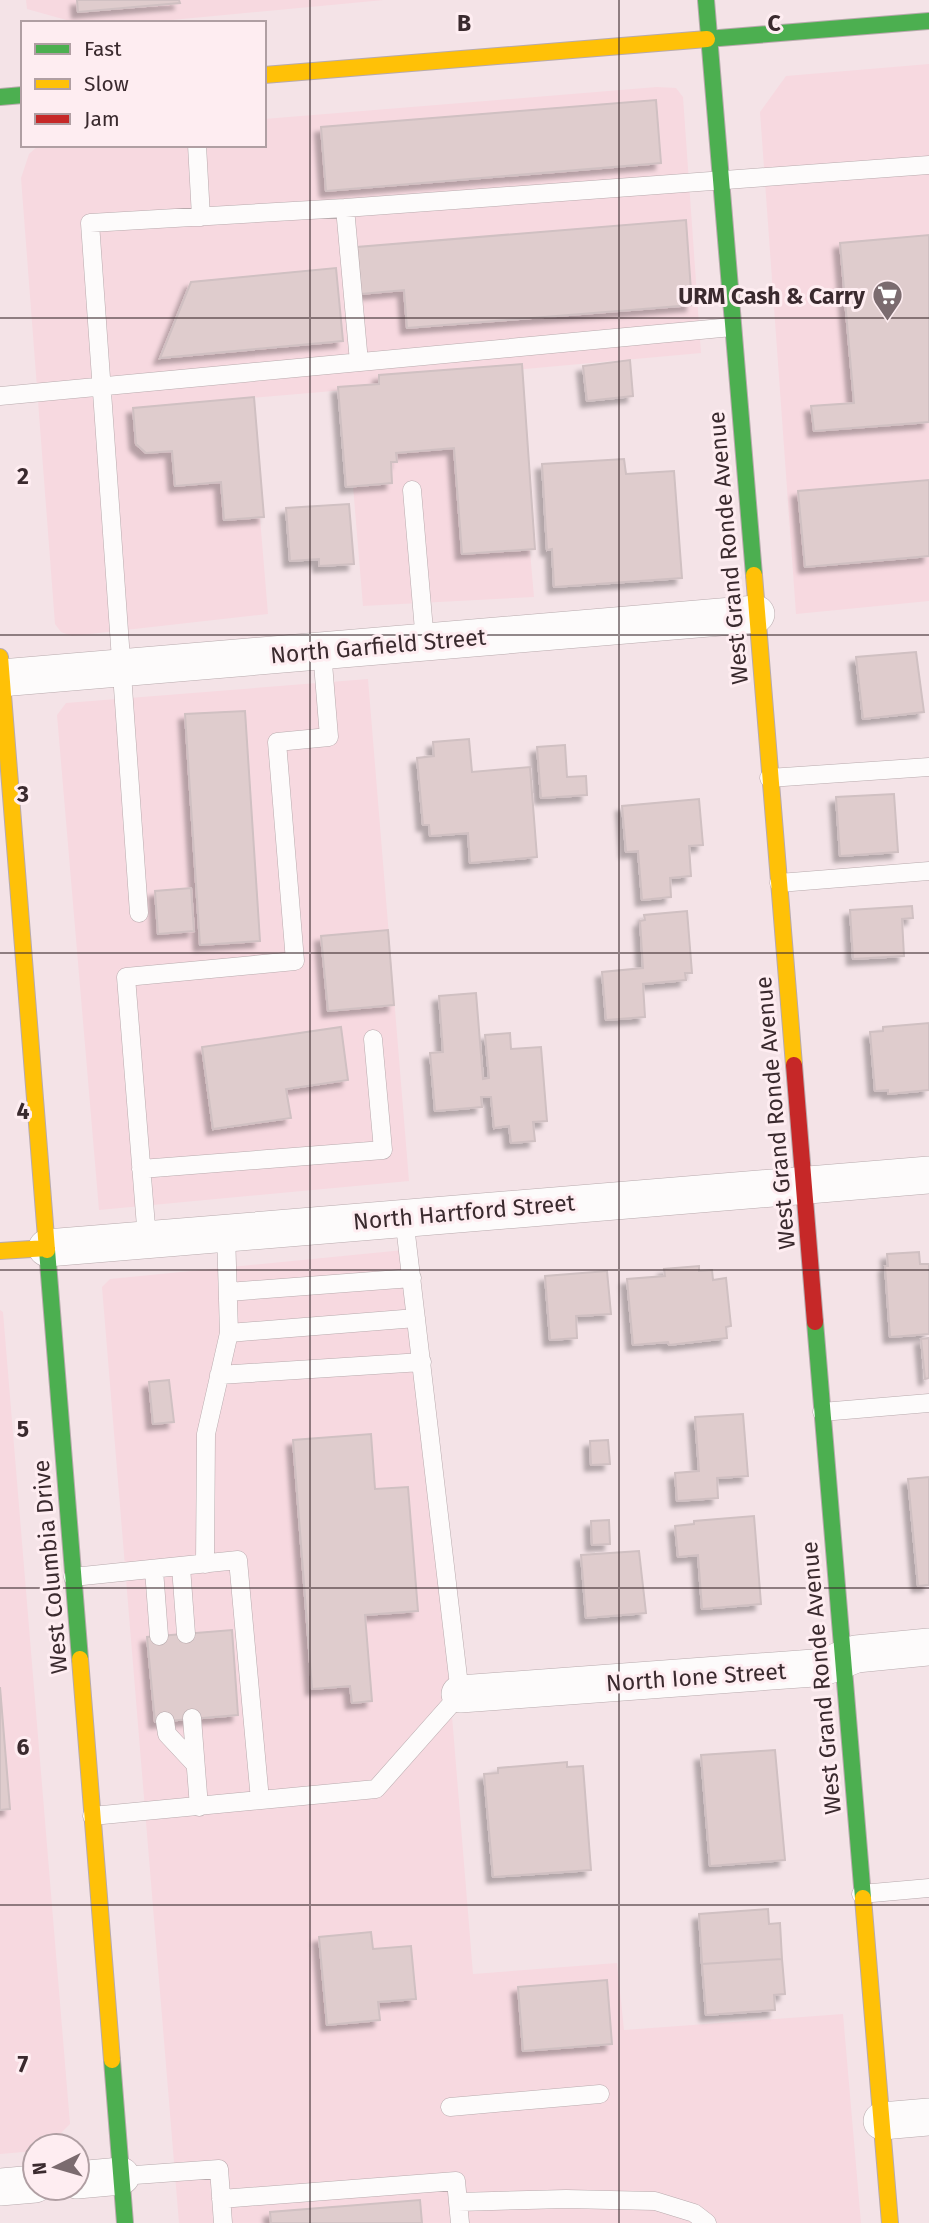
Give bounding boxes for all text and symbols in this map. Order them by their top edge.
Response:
text: B [457,9,471,37]
text: C [767,9,781,37]
legend [21,21,266,147]
text: Fast [84,36,122,62]
text: Slow [84,71,129,97]
text: Jam [84,106,120,132]
supermarket icon: URM Cash & Carry [871,279,905,323]
place label: URM Cash & Carry [678,282,866,310]
street label: West Grand Ronde Avenue [702,410,754,686]
text: 2 [17,462,29,490]
street label: North Garfield Street [269,623,488,669]
text: 3 [16,780,29,808]
street label: West Grand Ronde Avenue [749,975,801,1251]
text: 4 [17,1097,30,1125]
street label: North Hartford Street [352,1188,577,1236]
text: 5 [17,1415,29,1443]
street label: West Columbia Drive [27,1459,73,1675]
street label: West Grand Ronde Avenue [795,1540,847,1816]
street label: North Ione Street [605,1657,788,1697]
text: 6 [17,1733,30,1761]
text: 7 [18,2050,29,2078]
north arrow [21,2132,91,2202]
text: N [28,2161,52,2176]

